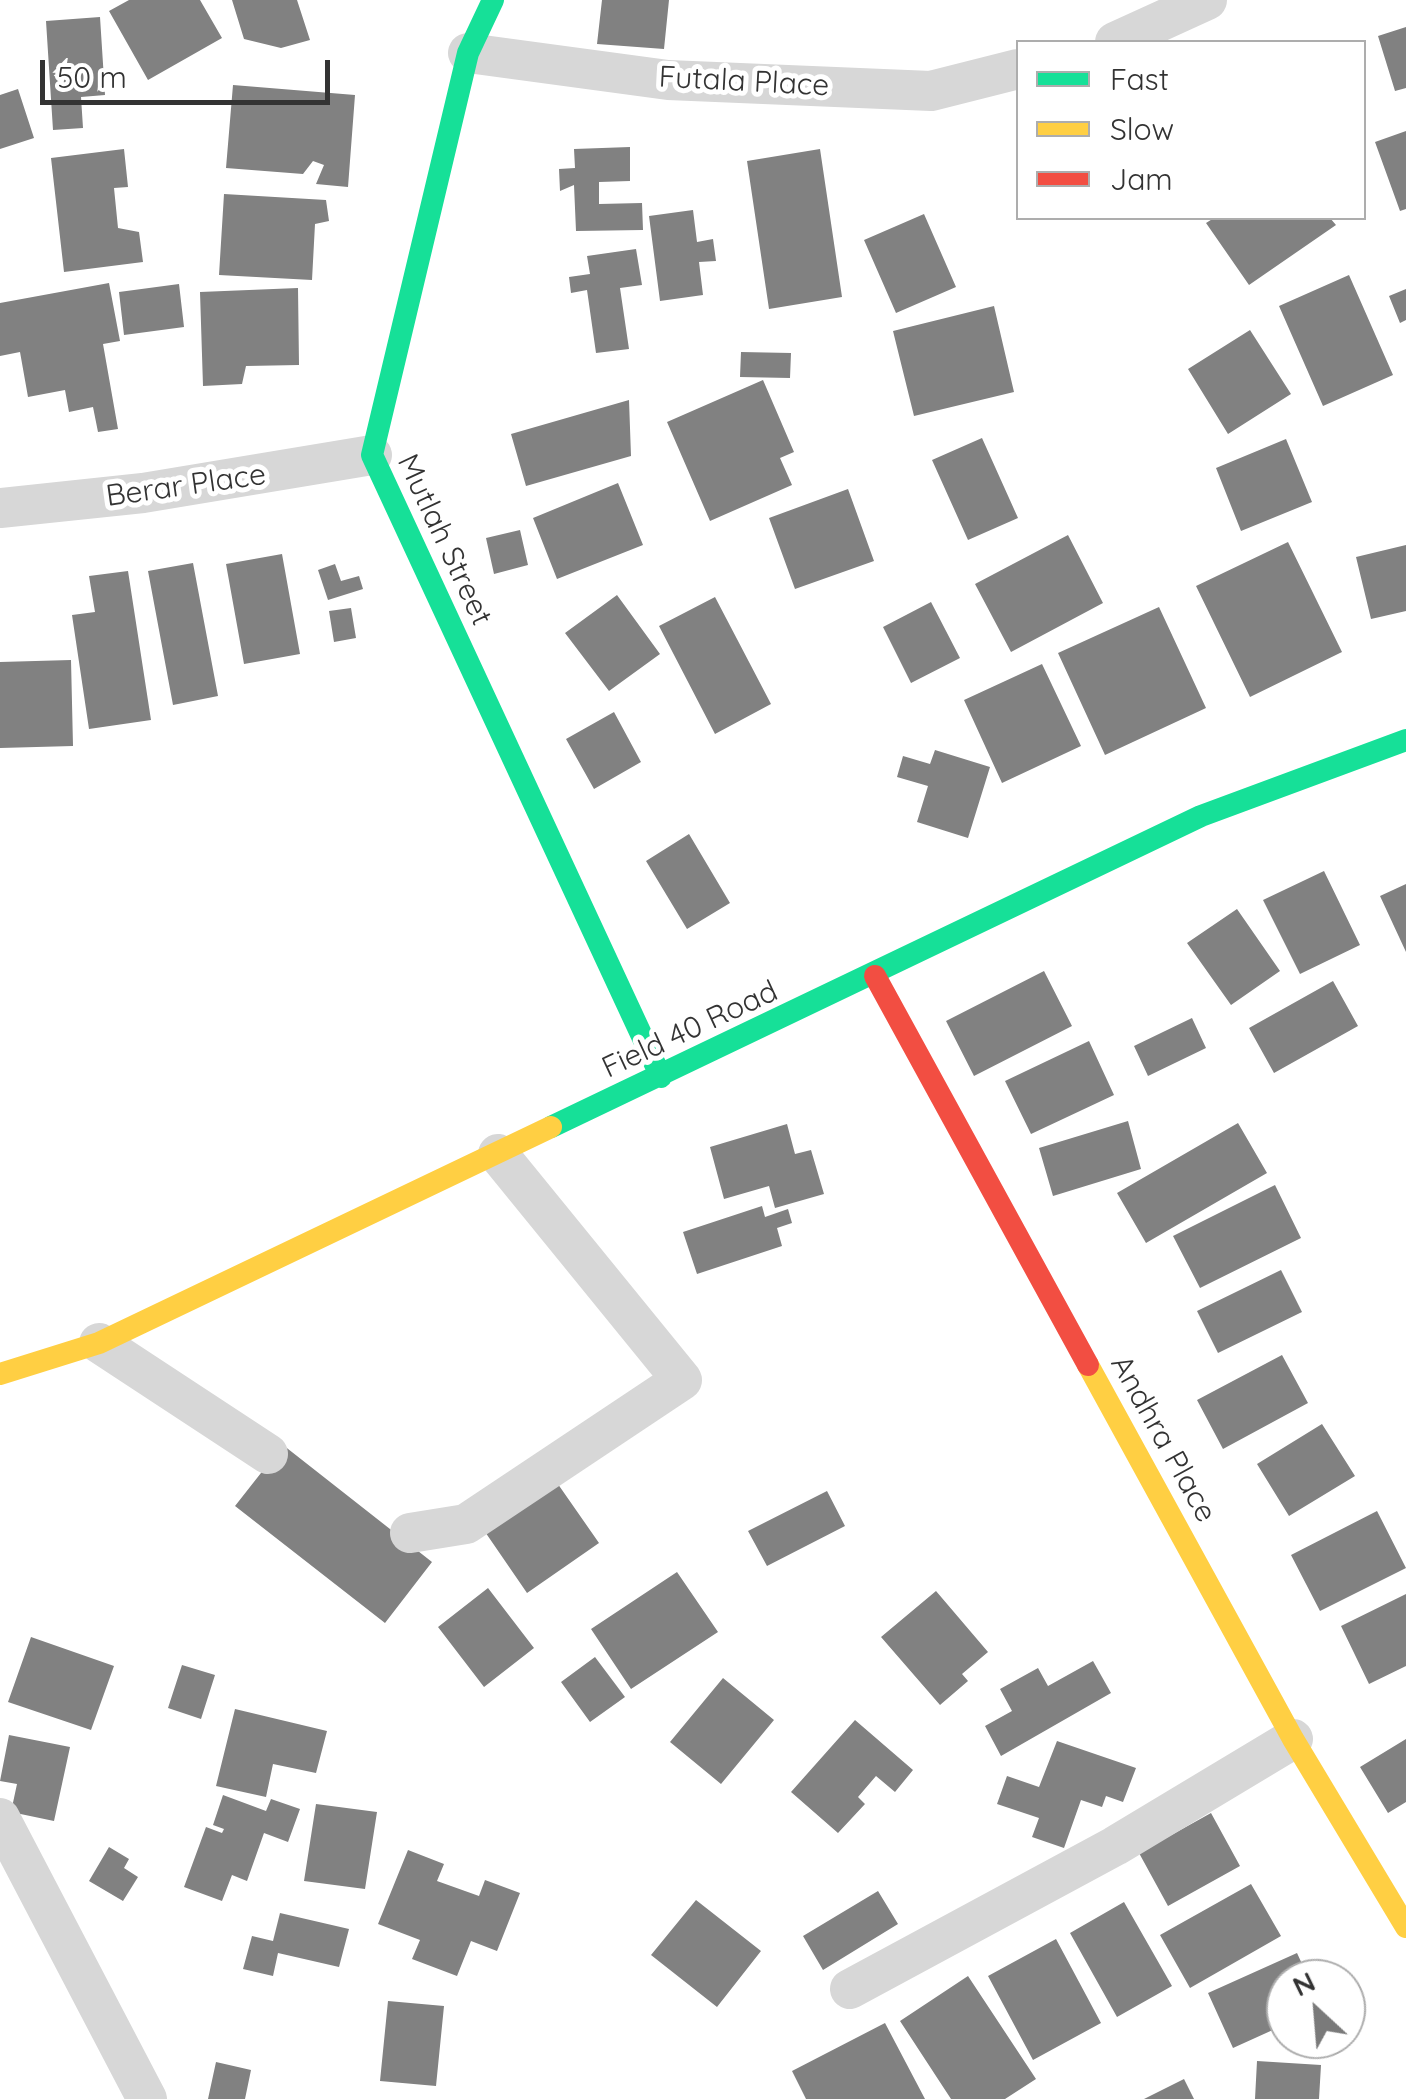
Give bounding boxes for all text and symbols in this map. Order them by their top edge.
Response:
scale bar [45,40,335,102]
legend [1016,40,1366,220]
text: 50 m [57,58,127,96]
street label: Futala Place [658,60,830,104]
text: Fast [1110,60,1169,98]
text: Slow [1110,110,1174,148]
text: Jam [1110,160,1173,198]
street label: Mutlah Street [389,449,499,631]
street label: Berar Place [104,457,268,515]
street label: Field 40 Road [596,974,784,1086]
street label: Andhra Place [1102,1349,1224,1529]
north arrow [1266,1959,1366,2059]
text: N [1287,1963,1320,2004]

